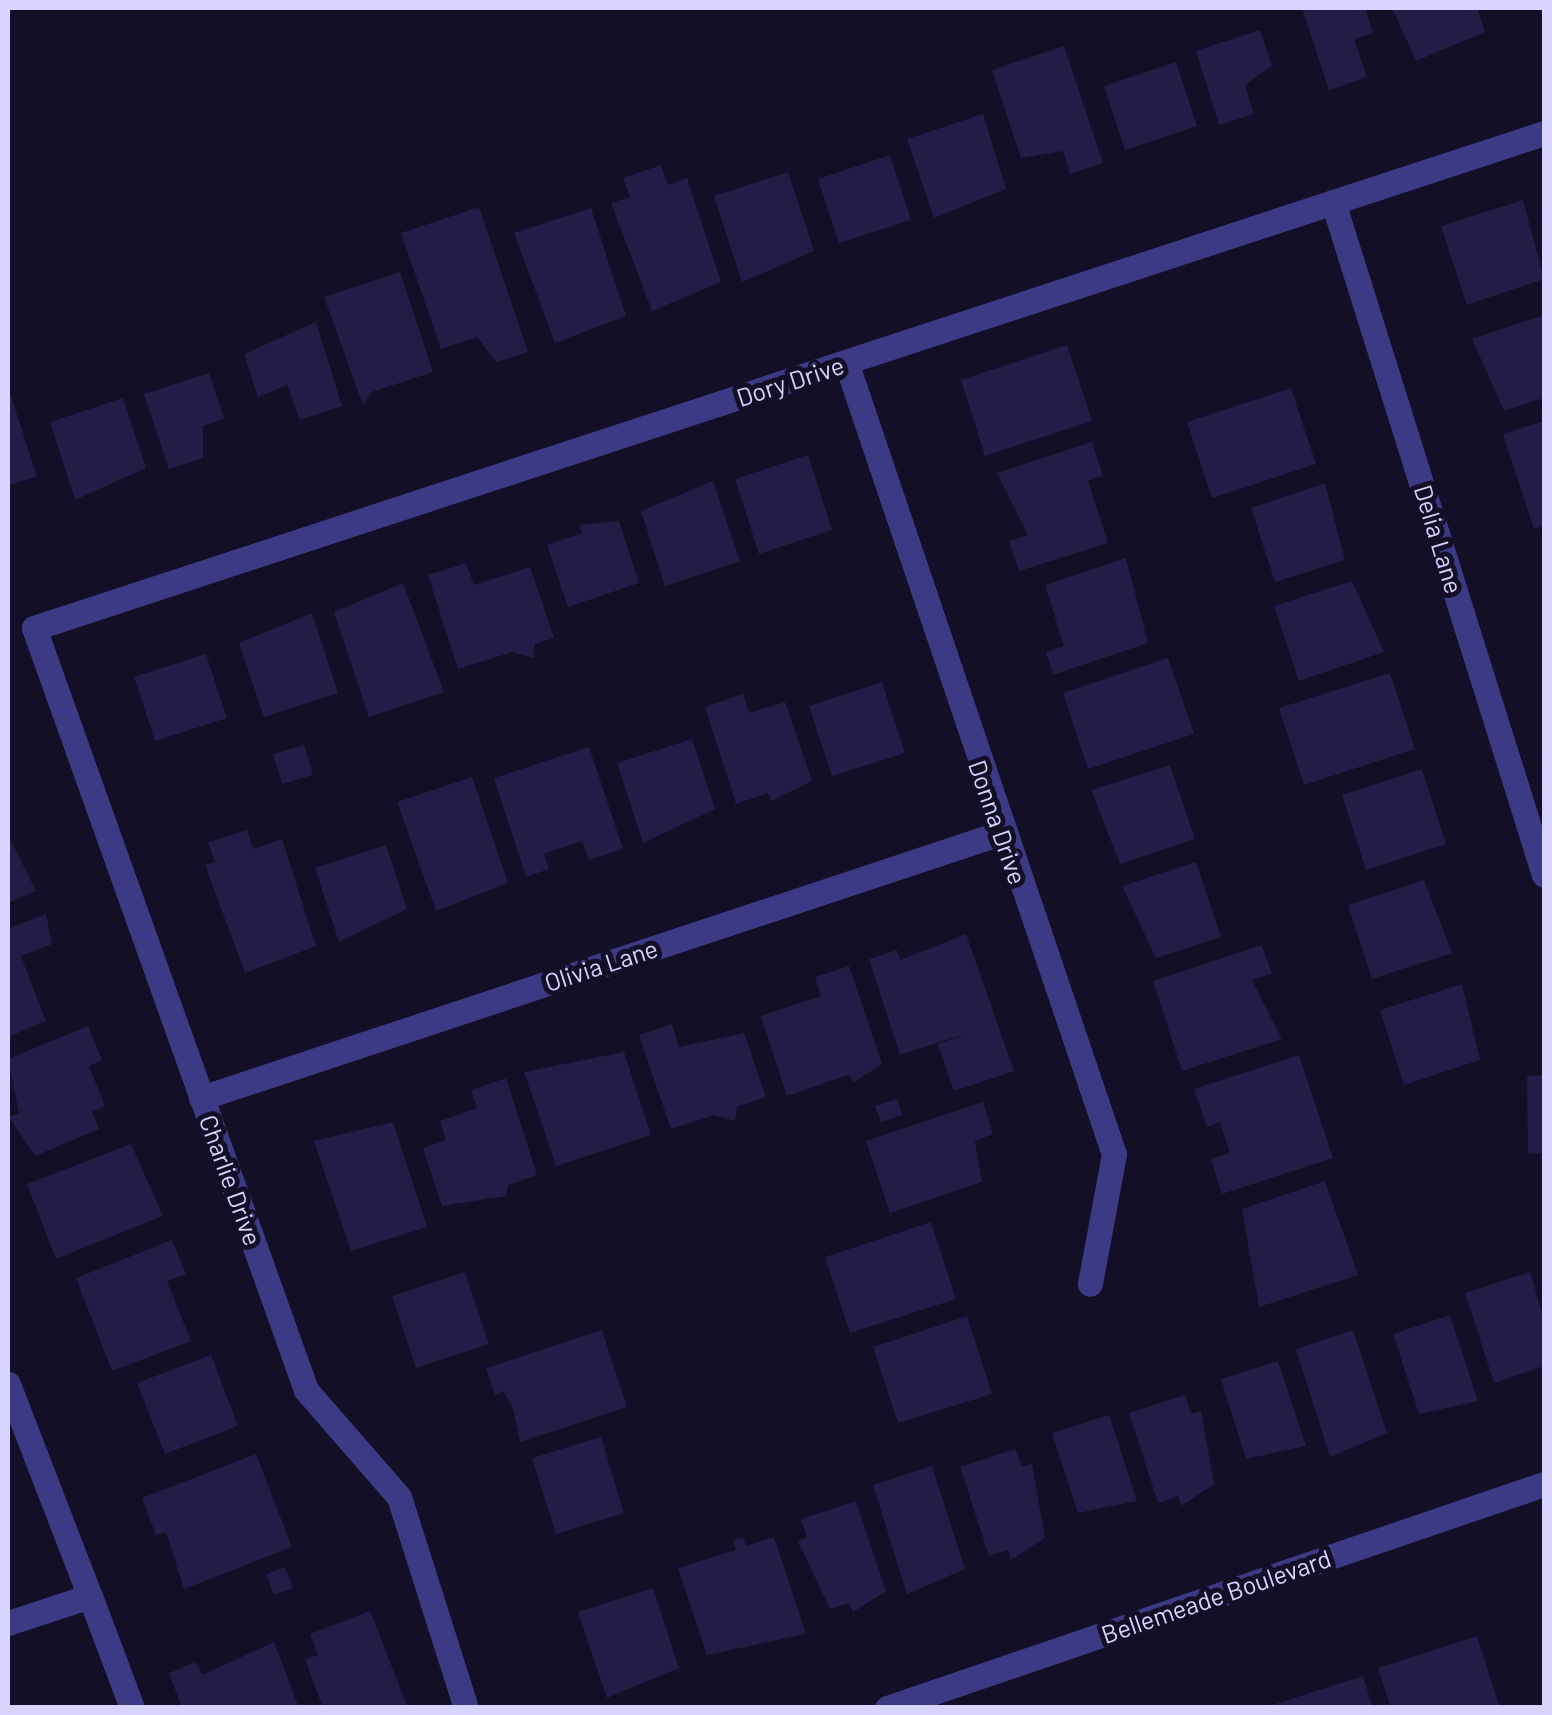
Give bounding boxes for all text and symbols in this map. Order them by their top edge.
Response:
street label: Dory Drive [733,350,847,412]
street label: Delia Lane [1408,481,1470,597]
street label: Donna Drive [963,756,1033,888]
street label: Olivia Lane [541,933,661,997]
street label: Charlie Drive [194,1111,268,1249]
street label: Bellemeade Boulevard [1097,1543,1335,1649]

